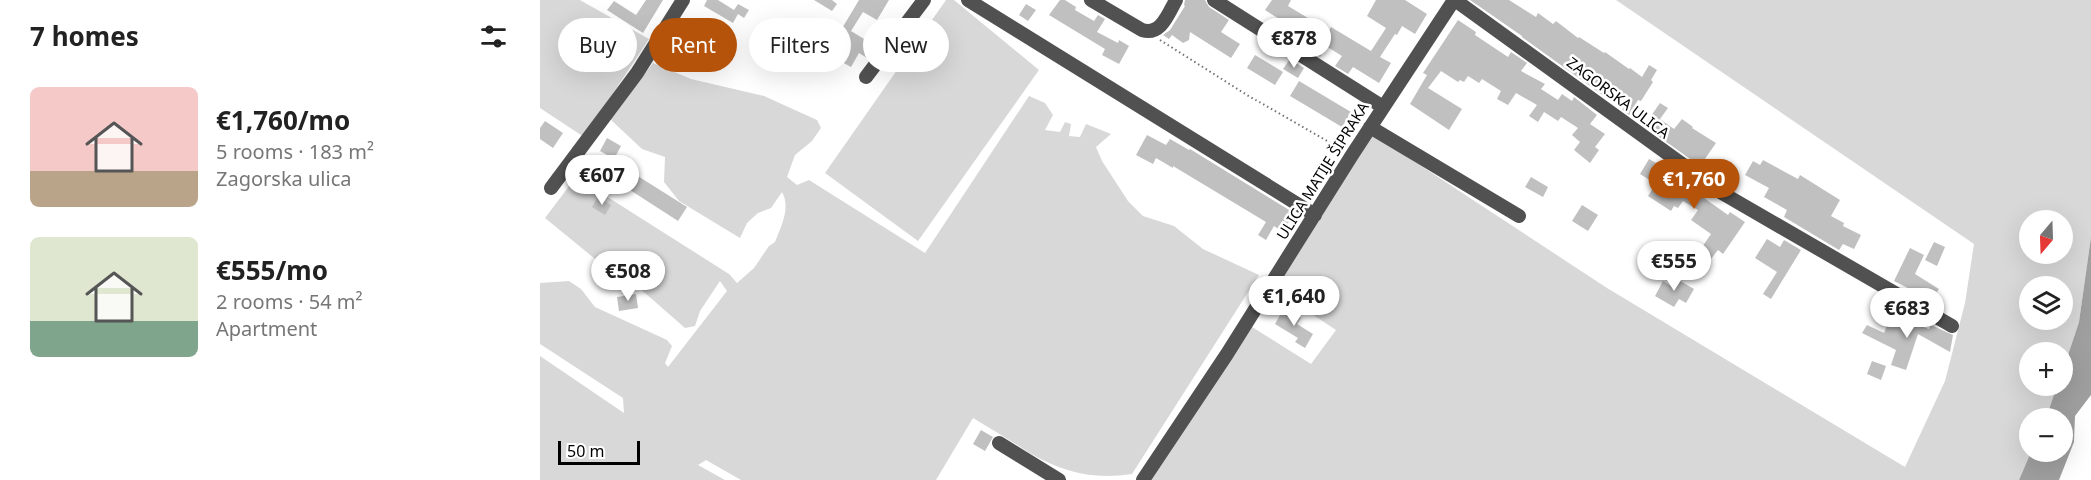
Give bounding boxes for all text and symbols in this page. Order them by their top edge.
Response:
text: 7 homes [30,18,139,54]
chip: Buy [558,18,637,72]
chip: Rent [649,18,737,72]
chip: Filters [749,18,851,72]
chip: New [863,18,949,72]
pin: €878 [1258,18,1330,69]
icon: filters [477,20,510,53]
text: €878 [1271,24,1317,51]
street label: ZAGORSKA ULICA [1563,52,1674,143]
street label: ULICA MATIJE ŠIPRAKA [1272,97,1373,243]
text: €1,760/mo [216,102,350,138]
icon: home [78,111,150,183]
text: 5 rooms · 183 m² [216,138,374,165]
pin: €607 [566,155,638,206]
pin: €1,760 [1645,159,1743,210]
text: €607 [579,161,625,188]
text: Zagorska ulica [216,165,352,192]
text: €1,760 [1663,165,1725,192]
north arrow [2019,210,2073,264]
map controls [2019,210,2073,462]
pin: €555 [1638,241,1710,292]
text: €555 [1651,247,1697,274]
pin: €508 [592,251,664,302]
text: €555/mo [216,252,328,288]
text: €508 [605,257,651,284]
icon: home [78,261,150,333]
pin: €1,640 [1245,276,1343,327]
button: layers [2019,276,2073,330]
text: €1,640 [1263,282,1325,309]
text: 2 rooms · 54 m² [216,288,363,315]
pin: €683 [1871,288,1943,339]
text: €683 [1884,294,1930,321]
text: Apartment [216,315,317,342]
button: + [2019,342,2073,396]
button: − [2019,408,2073,462]
scale bar [558,438,640,466]
text: 50 m [567,440,604,462]

